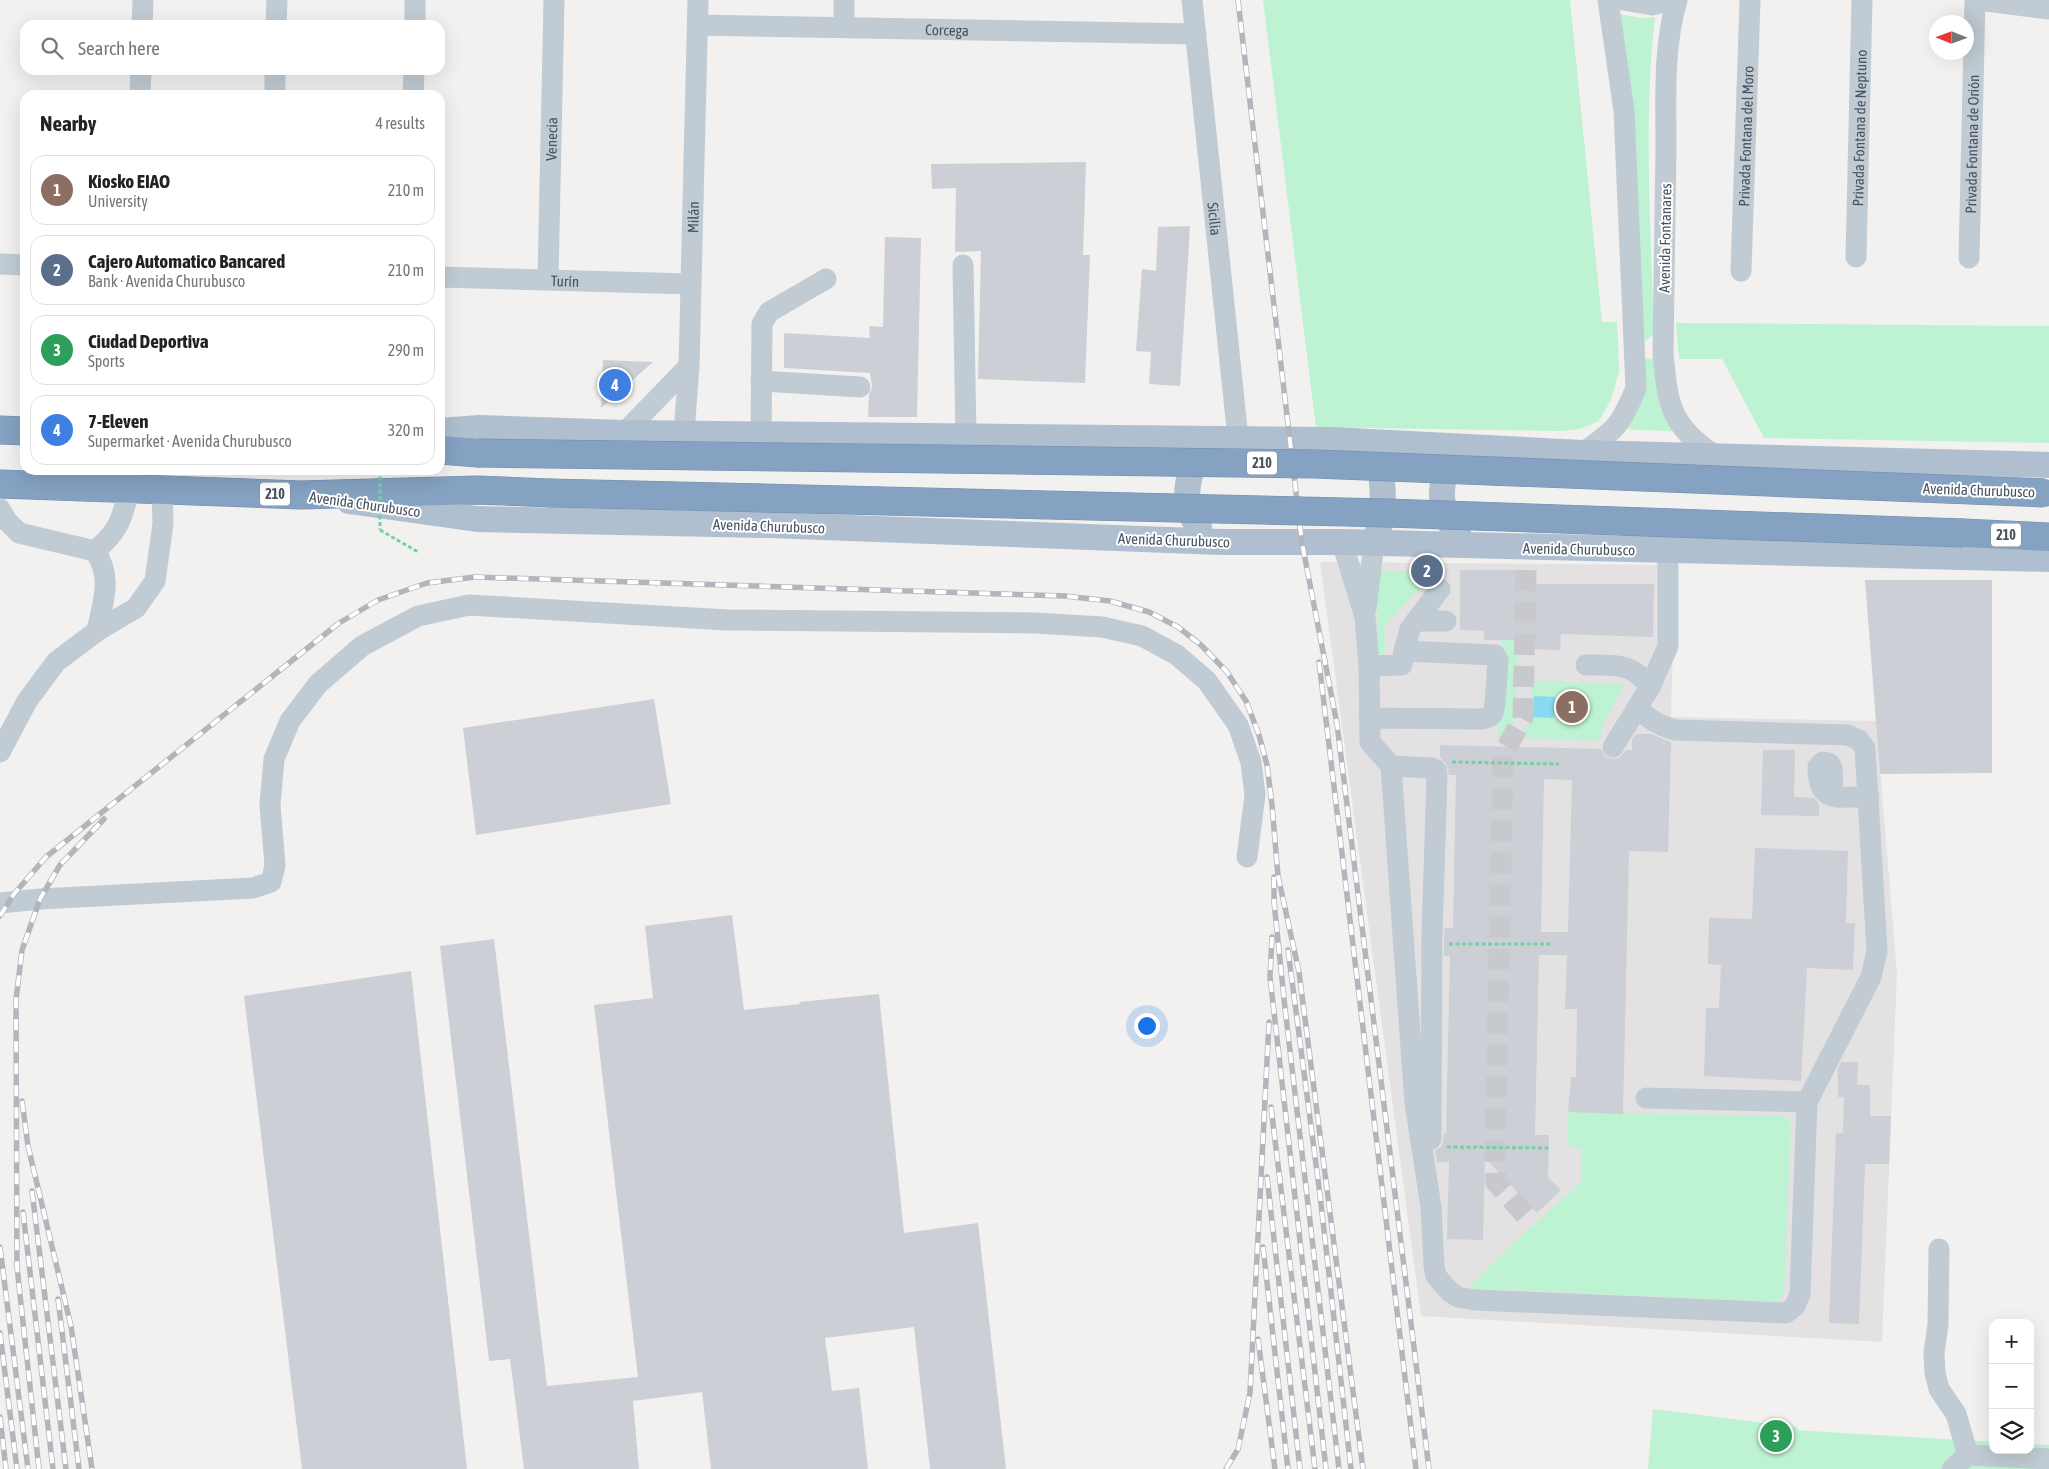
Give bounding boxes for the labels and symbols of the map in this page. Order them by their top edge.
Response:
north arrow [1929,15,1974,60]
street label: Corcega [925,21,969,38]
street label: Privada Fontana de Neptuno [1849,49,1869,207]
street label: Privada Fontana del Moro [1735,65,1756,207]
street label: Privada Fontana de Orión [1962,74,1982,214]
street label: Venecia [542,117,560,161]
street label: Avenida Fontanares [1656,183,1674,293]
street label: Milán [684,201,702,233]
street label: Sicilia [1205,201,1225,236]
street label: Turín [551,272,579,289]
pin: 4 [599,366,631,404]
road number: 210 [1247,452,1277,474]
street label: Avenida Churubusco [1923,480,2035,500]
road number: 210 [260,482,290,506]
street label: Avenida Churubusco [308,488,422,520]
street label: Avenida Churubusco [713,516,825,536]
road number: 210 [1991,524,2021,546]
street label: Avenida Churubusco [1118,530,1230,550]
street label: Avenida Churubusco [1523,540,1635,558]
pin: 2 [1411,552,1443,590]
pin: 1 [1556,688,1588,726]
your location [1134,1013,1160,1039]
pin: 3 [1760,1417,1792,1455]

